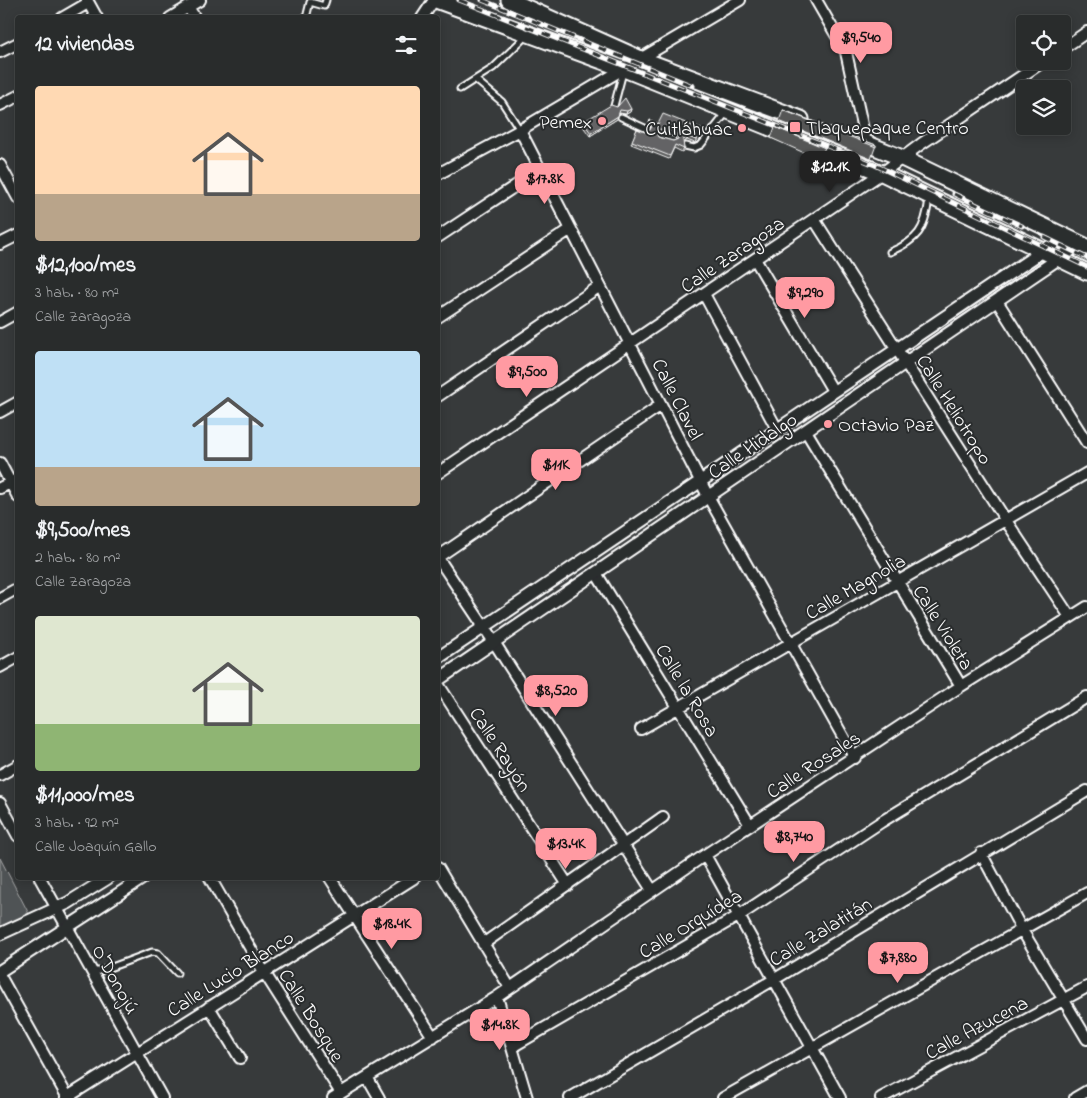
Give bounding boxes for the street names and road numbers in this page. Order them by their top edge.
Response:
street label: Calle Zaragoza [675,210,792,303]
street label: Calle Heliotropo [907,350,998,471]
street label: Calle Clavel [643,354,709,446]
street label: Calle Hidalgo [703,406,805,489]
street label: Calle Magnolia [801,548,912,630]
street label: Calle Violeta [904,580,980,677]
street label: Calle la Rosa [647,639,725,743]
street label: Calle Rayón [461,702,537,799]
street label: Calle Rosales [761,725,867,808]
street label: Calle Orquídea [634,883,749,967]
street label: Calle Zalatitán [764,891,879,975]
street label: Calle Lucio Blanco [162,924,300,1026]
street label: O'Donojú [83,940,145,1020]
street label: Calle Bosque [270,964,350,1069]
street label: Calle Azucena [920,990,1034,1069]

